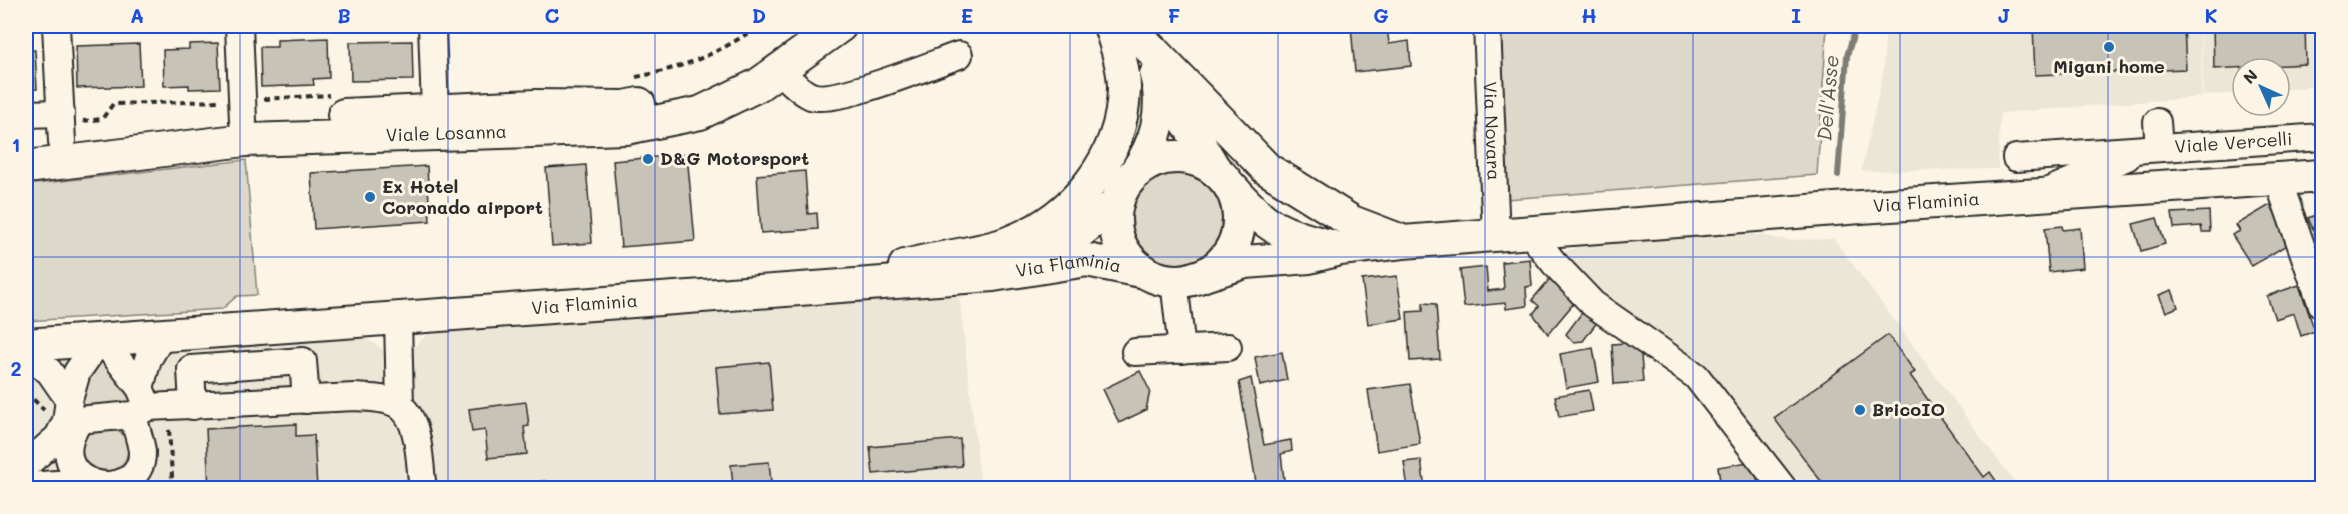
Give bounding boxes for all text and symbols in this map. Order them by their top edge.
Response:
text: A [130,2,144,28]
text: B [337,2,351,28]
text: C [545,2,560,28]
text: D [752,2,766,28]
text: E [961,2,973,28]
text: F [1168,2,1181,28]
text: G [1373,2,1389,28]
text: H [1581,2,1597,28]
text: I [1791,2,1801,28]
text: J [1997,2,2011,28]
text: K [2204,2,2218,28]
marker: Migani home [2102,40,2116,54]
water label: Dell'Asse [1810,54,1844,142]
place label: Migani home [2053,54,2165,78]
north arrow [2231,57,2291,117]
text: N [2238,64,2262,88]
street label: Via Novara [1478,81,1507,181]
street label: Viale Losanna [385,119,507,147]
street label: Viale Vercelli [2174,126,2293,158]
text: 1 [12,131,20,157]
place label: D&G Motorsport [660,146,809,170]
marker: D&G Motorsport [641,152,655,166]
place label: Ex Hotel Coronado airport [382,174,543,219]
street label: Via Flaminia [1872,186,1980,217]
marker: Ex Hotel Coronado airport [363,190,377,204]
street label: Via Flaminia [1014,247,1123,282]
street label: Via Flaminia [530,288,638,319]
text: 2 [10,355,22,381]
place label: BricoIO [1872,397,1945,421]
marker: BricoIO [1853,403,1867,417]

